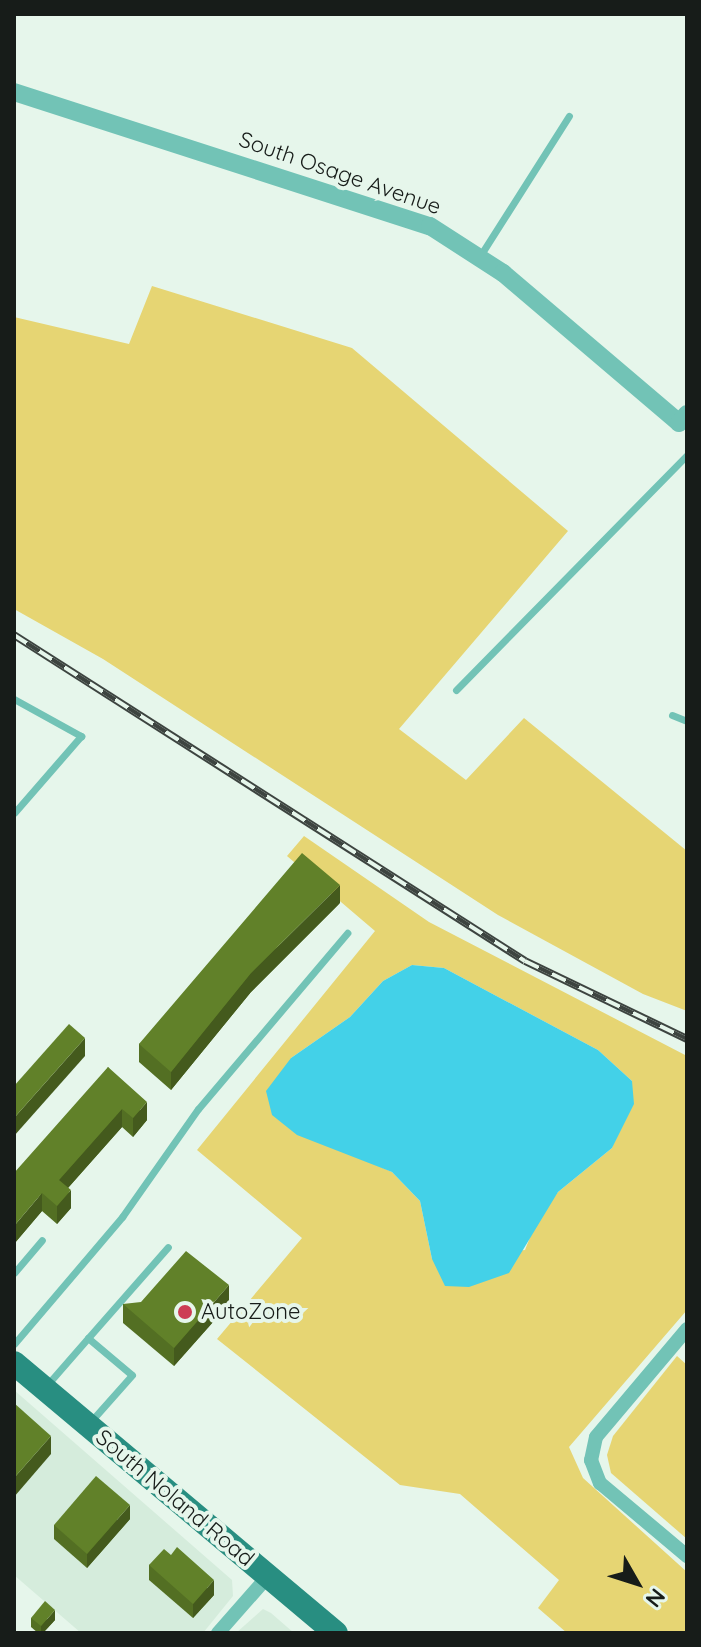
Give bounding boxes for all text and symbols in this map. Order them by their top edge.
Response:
street label: South Osage Avenue [236,126,444,220]
place label: AutoZone [201,1299,300,1325]
marker: AutoZone [176,1303,194,1321]
street label: South Noland Road [90,1424,260,1572]
north arrow [597,1543,677,1623]
text: N [640,1583,672,1613]

